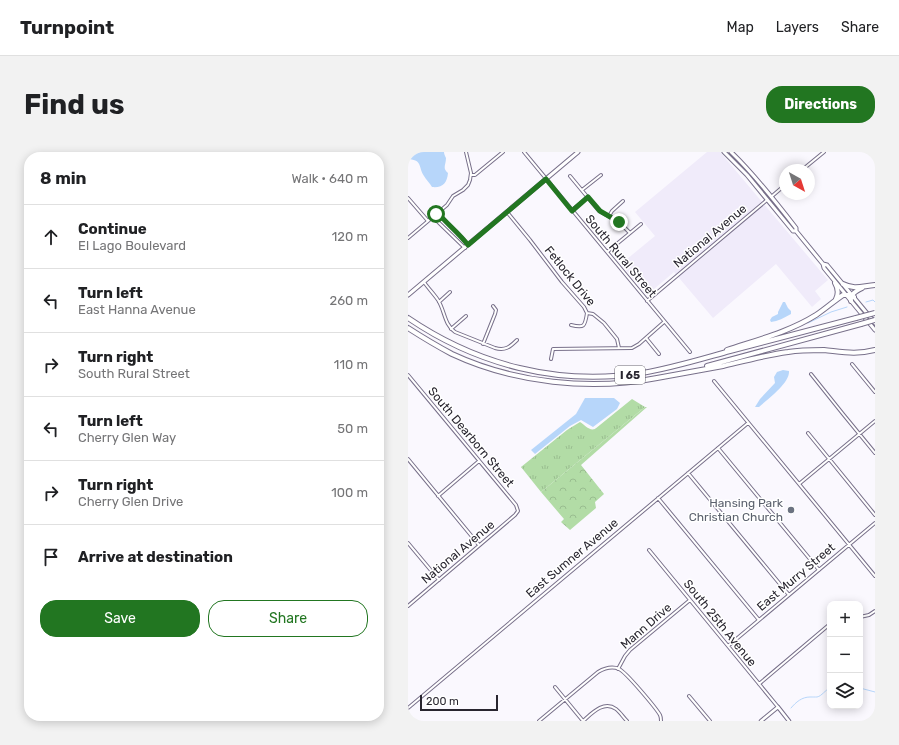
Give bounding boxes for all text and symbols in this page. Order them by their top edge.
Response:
text: Turnpoint [20,16,114,39]
text: Map [727,19,754,36]
text: Layers [776,19,819,36]
text: Share [841,19,879,36]
button: Directions [766,86,875,123]
text: Find us [24,88,124,121]
north arrow [779,164,815,200]
text: 8 min [40,168,87,188]
text: Walk · 640 m [291,171,368,186]
street label: National Avenue [671,201,750,271]
route start [427,205,445,223]
street label: South Rural Street [582,212,660,300]
route end [610,213,628,231]
text: Continue [78,220,147,238]
icon: ahead [40,226,62,248]
text: 120 m [332,229,368,244]
text: El Lago Boulevard [78,238,186,253]
street label: Fetlock Drive [542,243,598,309]
text: Turn left [78,284,143,302]
icon: left [40,290,62,312]
text: 260 m [330,293,368,308]
text: East Hanna Avenue [78,302,196,317]
text: Turn right [78,348,153,366]
icon: right [40,354,62,376]
text: 110 m [334,357,368,372]
text: South Rural Street [78,366,190,381]
road number: I 65 [615,366,645,384]
street label: South Dearborn Street [425,384,517,490]
text: Turn left [78,412,143,430]
icon: left [40,418,62,440]
text: 50 m [337,421,368,436]
text: Cherry Glen Way [78,430,176,445]
text: Turn right [78,476,153,494]
icon: right [40,482,62,504]
text: 100 m [331,485,368,500]
text: Cherry Glen Drive [78,494,183,509]
place label: Hansing Park Christian Church [689,496,784,524]
marker: Hansing Park Christian Church [786,505,796,515]
street label: East Sumner Avenue [523,515,621,601]
street label: National Avenue [419,517,498,587]
street label: East Murry Street [754,540,838,614]
icon: arrive [40,546,62,568]
text: Arrive at destination [78,548,233,566]
street label: South 25th Avenue [681,577,759,669]
button: Save [40,600,200,637]
button: Share [208,600,368,637]
street label: Mann Drive [618,600,674,652]
map controls [827,601,863,709]
button: + [827,601,863,637]
button: − [827,637,863,673]
button: layers [827,673,863,709]
scale bar [420,693,498,712]
text: 200 m [426,695,459,708]

